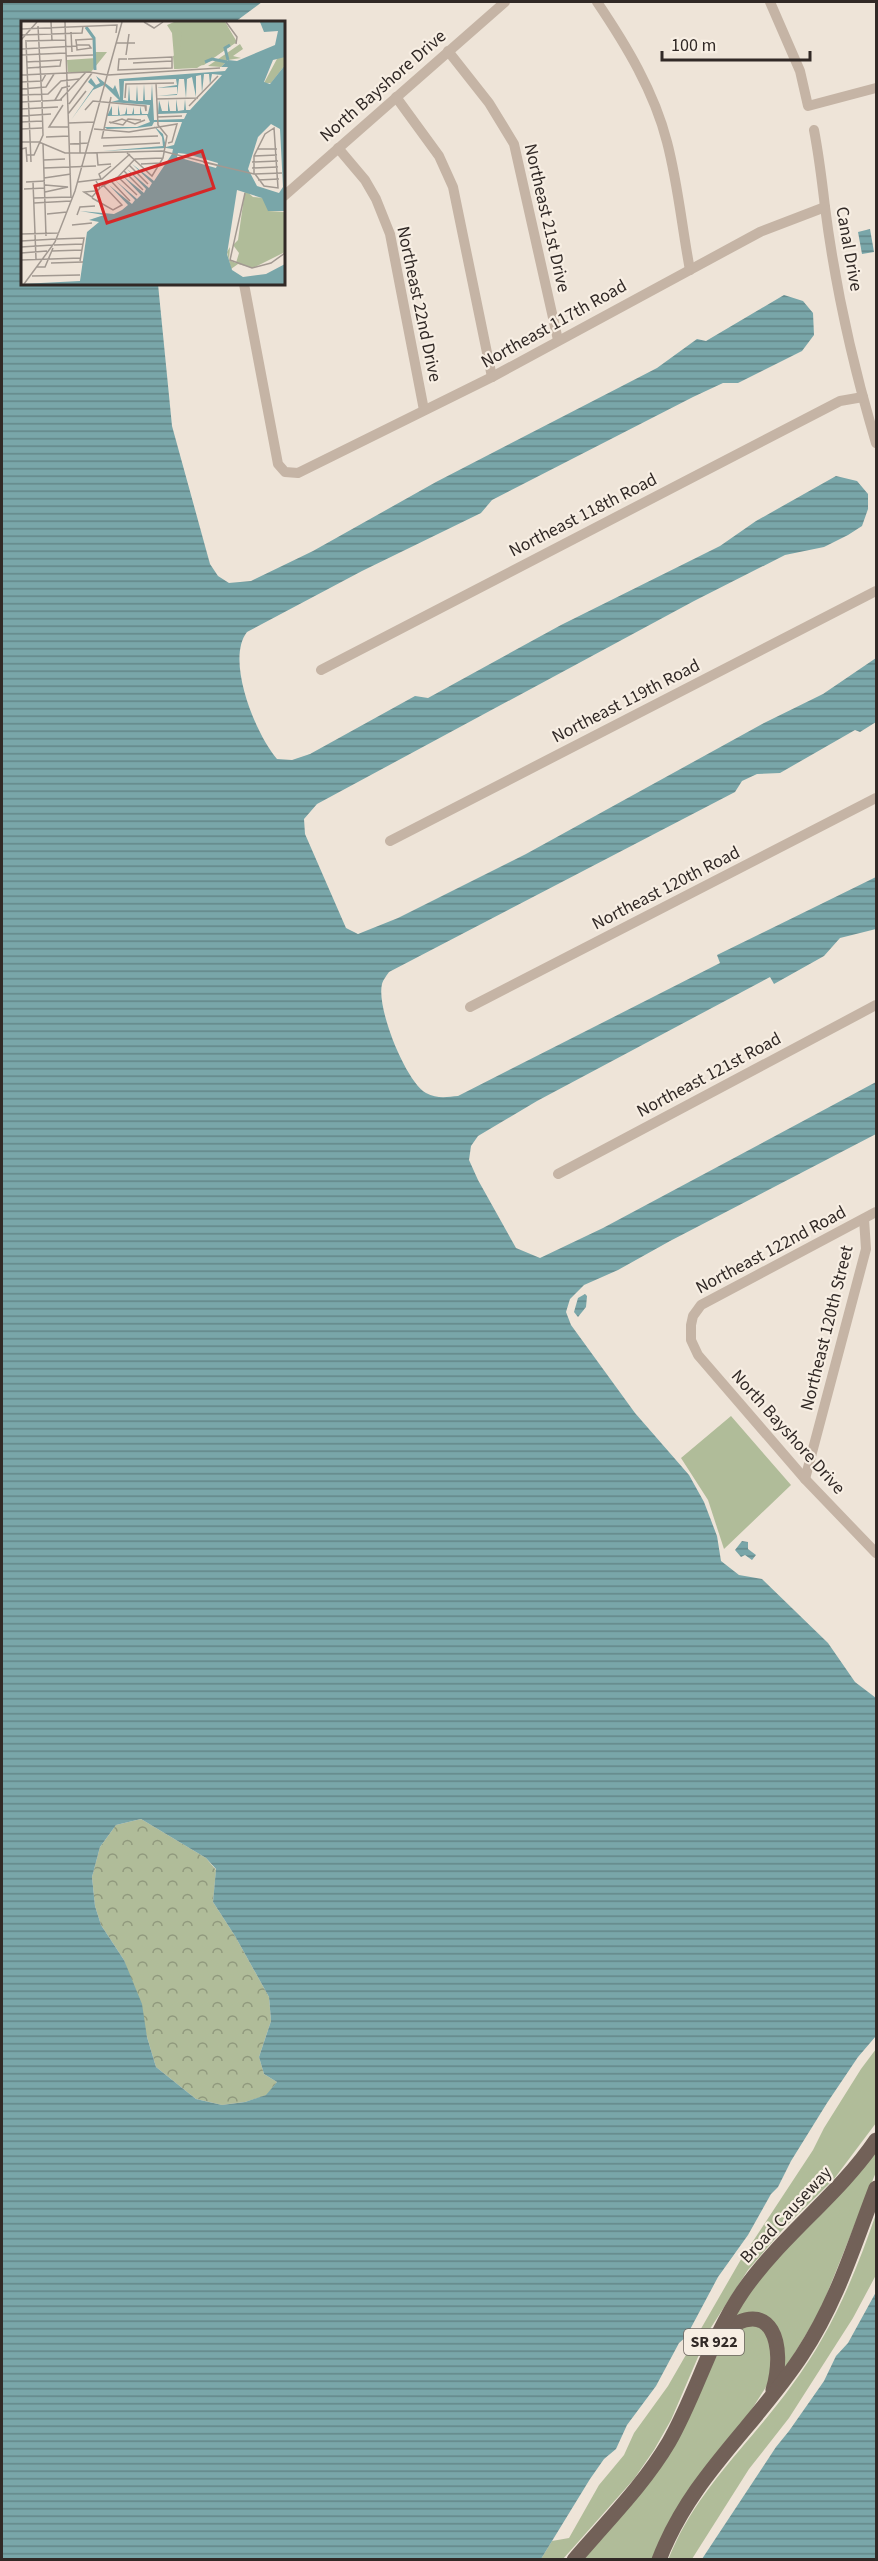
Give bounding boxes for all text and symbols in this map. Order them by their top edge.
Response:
inset map [21,21,285,285]
street label: North Bayshore Drive [314,24,452,148]
scale bar [662,24,810,62]
text: 100 m [671,33,716,58]
street label: Northeast 21st Drive [518,141,576,295]
street label: Canal Drive [829,205,869,293]
street label: Northeast 22nd Drive [390,224,448,384]
street label: Northeast 117th Road [477,274,631,374]
street label: Northeast 118th Road [505,467,661,563]
street label: Northeast 119th Road [548,653,704,749]
street label: Northeast 120th Road [588,840,744,936]
street label: Northeast 121st Road [632,1026,786,1124]
street label: Northeast 122nd Road [691,1200,851,1300]
street label: Northeast 120th Street [794,1243,860,1413]
street label: North Bayshore Drive [725,1364,851,1500]
street label: Broad Causeway [734,2160,838,2269]
road number: SR 922 [684,2329,744,2355]

